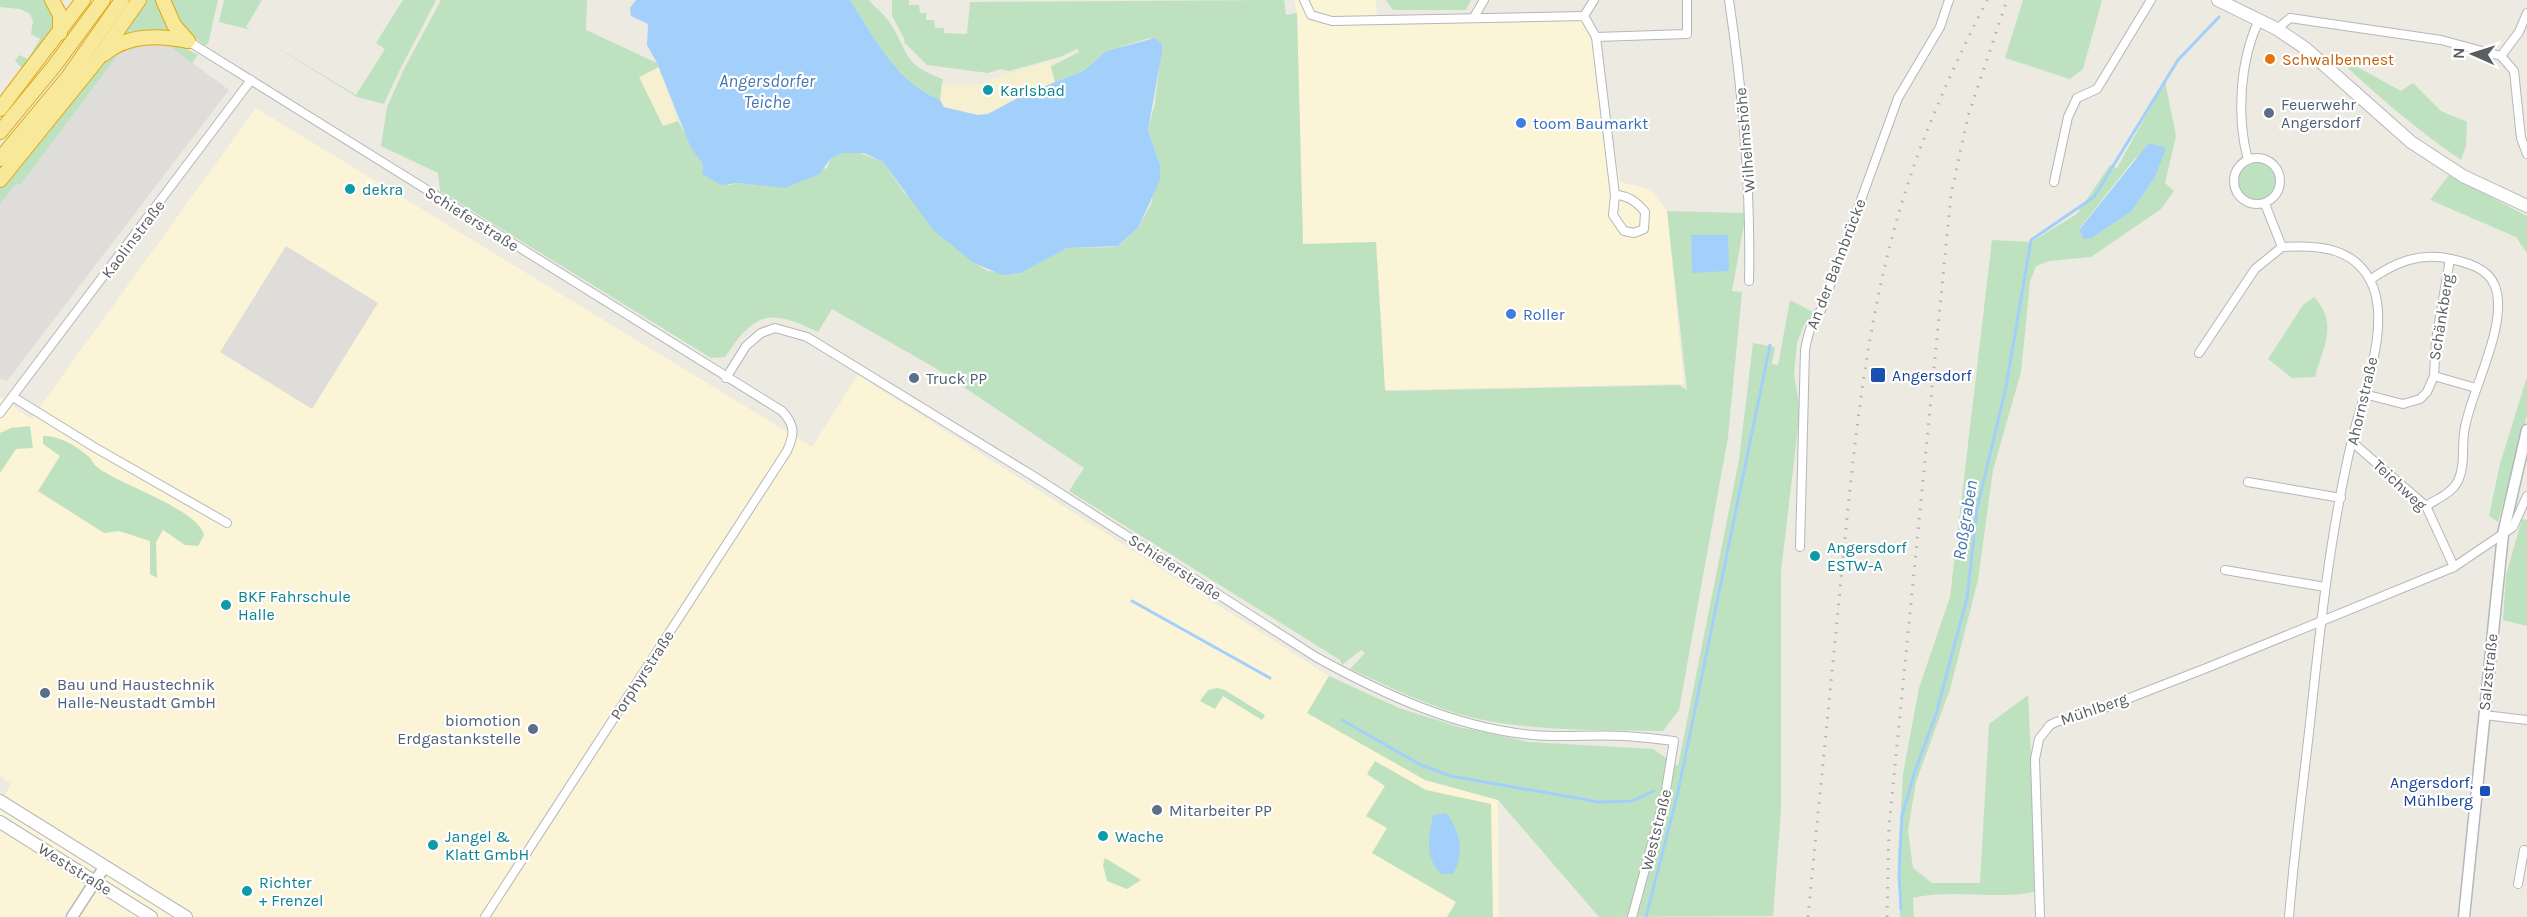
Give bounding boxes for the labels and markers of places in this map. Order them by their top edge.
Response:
place label: Schwalbennest [2282,50,2394,69]
marker: Schwalbennest [2263,52,2277,66]
place label: Karlsbad [1000,81,1065,100]
marker: Karlsbad [981,83,995,97]
place label: Feuerwehr Angersdorf [2281,95,2361,132]
marker: Feuerwehr Angersdorf [2262,106,2276,120]
place label: toom Baumarkt [1533,114,1648,133]
marker: toom Baumarkt [1514,116,1528,130]
place label: dekra [362,180,403,199]
marker: dekra [343,182,357,196]
place label: Roller [1523,305,1565,324]
marker: Roller [1504,307,1518,321]
marker: Angersdorf [1869,366,1887,384]
place label: Angersdorf [1892,366,1972,385]
place label: Truck PP [926,369,987,388]
marker: Truck PP [907,371,921,385]
place label: Angersdorf ESTW-A [1827,538,1907,575]
marker: Angersdorf ESTW-A [1808,549,1822,563]
place label: BKF Fahrschule Halle [238,587,351,624]
marker: BKF Fahrschule Halle [219,598,233,612]
place label: Bau und Haustechnik Halle-Neustadt GmbH [57,675,216,712]
marker: Bau und Haustechnik Halle-Neustadt GmbH [38,686,52,700]
place label: biomotion Erdgastankstelle [397,711,521,748]
marker: biomotion Erdgastankstelle [526,722,540,736]
place label: Angersdorf, Mühlberg [2390,773,2473,810]
marker: Angersdorf, Mühlberg [2478,784,2492,798]
place label: Mitarbeiter PP [1169,801,1272,820]
marker: Mitarbeiter PP [1150,803,1164,817]
place label: Jangel & Klatt GmbH [445,827,529,864]
place label: Wache [1115,827,1164,846]
marker: Wache [1096,829,1110,843]
marker: Jangel & Klatt GmbH [426,838,440,852]
place label: Richter + Frenzel [259,873,324,910]
marker: Richter + Frenzel [240,884,254,898]

